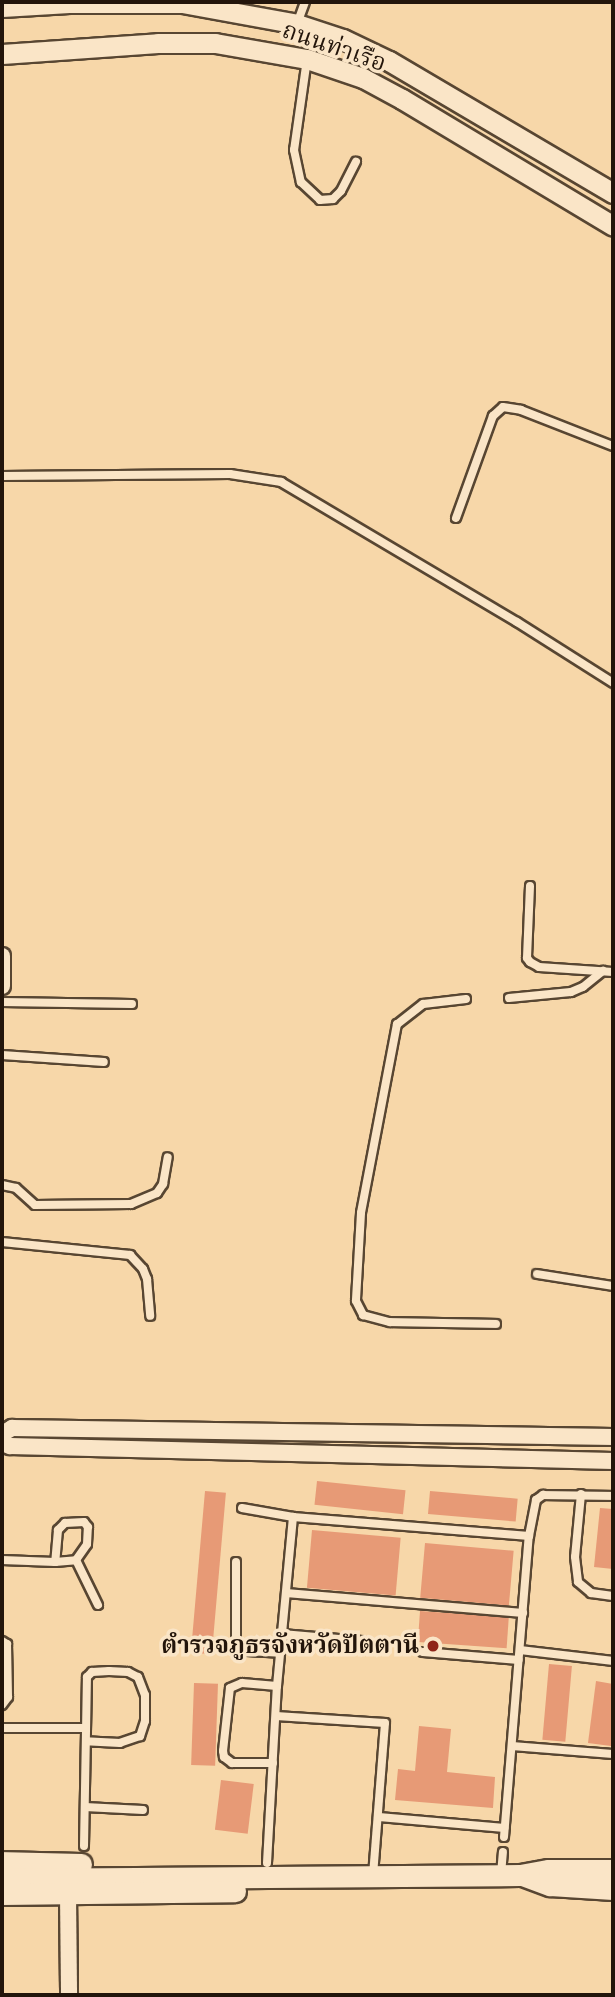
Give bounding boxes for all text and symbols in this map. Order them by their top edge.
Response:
street label: ถนนท่าเรือ [278,16,390,78]
place label: ตำรวจภูธรจังหวัดปัตตานี [161,1632,419,1660]
marker: ตำรวจภูธรจังหวัดปัตตานี [425,1638,441,1654]

